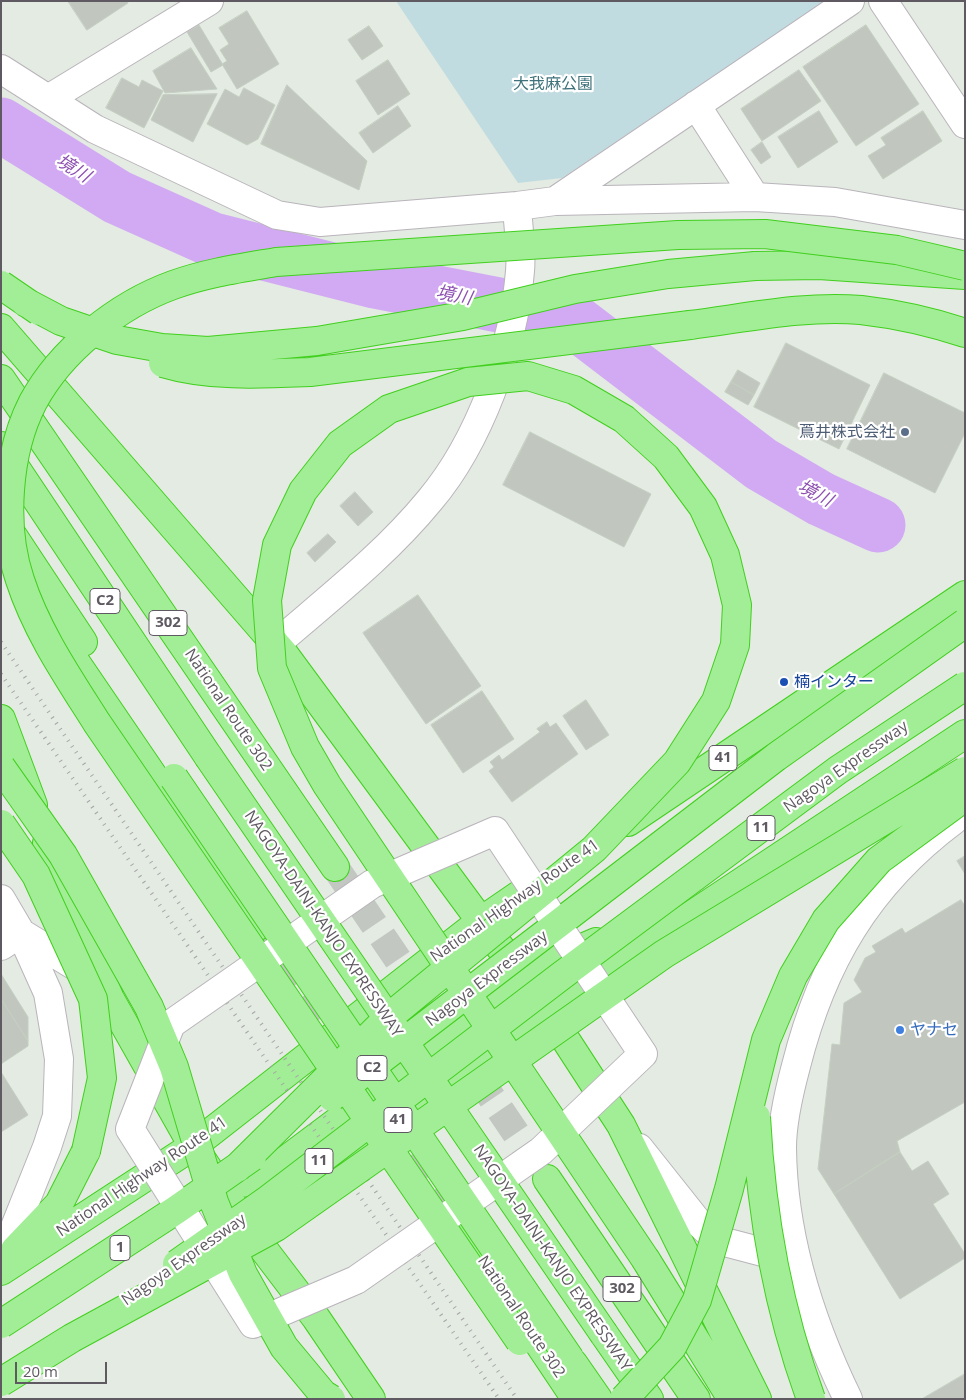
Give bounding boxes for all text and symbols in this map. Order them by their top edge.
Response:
park label: 大我麻公園 [513,74,593,94]
water label: 境川 [52,150,94,188]
water label: 境川 [434,282,474,310]
place label: 蔦井株式会社 [799,422,895,442]
marker: 蔦井株式会社 [899,426,911,438]
water label: 境川 [794,476,836,512]
road number: C2 [90,588,120,614]
road number: 302 [149,610,187,636]
street label: National Route 302 [180,645,276,775]
place label: 楠インター [794,672,874,692]
marker: 楠インター [778,676,790,688]
street label: Nagoya Expressway [780,717,912,817]
road number: 41 [709,746,737,770]
street label: NAGOYA-DAINI-KANJO EXPRESSWAY [240,807,406,1041]
road number: 11 [747,816,775,840]
street label: National Highway Route 41 [427,835,603,967]
street label: Nagoya Expressway [422,927,552,1031]
place label: ヤナセ [910,1020,958,1040]
marker: ヤナセ [894,1024,906,1036]
road number: C2 [357,1056,387,1080]
road number: 41 [384,1108,412,1132]
street label: National Highway Route 41 [53,1113,231,1241]
street label: NAGOYA-DAINI-KANJO EXPRESSWAY [469,1141,635,1375]
road number: 11 [305,1148,333,1174]
street label: Nagoya Expressway [118,1210,250,1310]
road number: 1 [110,1236,130,1260]
street label: National Route 302 [473,1252,569,1382]
road number: 302 [603,1276,641,1302]
scale bar [18,1352,110,1384]
text: 20 m [23,1361,58,1381]

